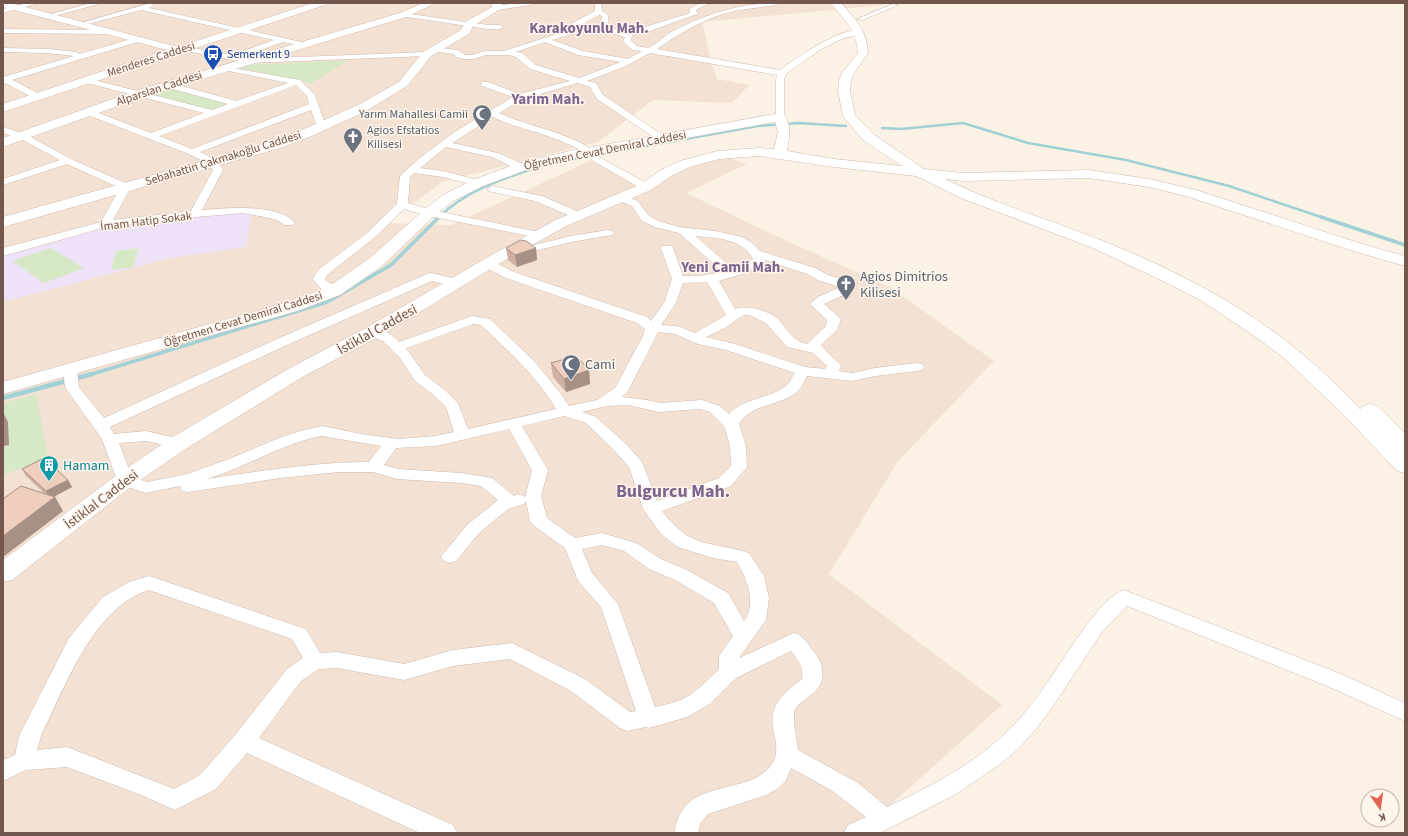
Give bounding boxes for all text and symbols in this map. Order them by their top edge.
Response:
district label: Karakoyunlu Mah. [529,18,649,39]
street label: Menderes Caddesi [105,37,197,82]
bus stop icon: Semerkent 9 [202,43,224,71]
place label: Semerkent 9 [227,46,290,63]
street label: Alparslan Caddesi [114,67,204,110]
district label: Yarim Mah. [511,89,585,110]
mosque icon: Yarım Mahallesi Camii [471,103,493,131]
place label: Yarım Mahallesi Camii [358,106,468,123]
place label: Agios Efstatios Kilisesi [367,122,439,153]
church icon: Agios Efstatios Kilisesi [342,126,364,154]
street label: Öğretmen Cevat Demiral Caddesi [522,126,688,175]
street label: Sebahattin Çakmakoğlu Caddesi [143,127,303,190]
street label: İmam Hatip Sokak [99,207,193,236]
district label: Yeni Camii Mah. [680,257,785,278]
place label: Agios Dimitrios Kilisesi [860,267,948,303]
church icon: Agios Dimitrios Kilisesi [835,273,857,301]
street label: Öğretmen Cevat Demiral Caddesi [162,287,325,352]
street label: İstiklal Caddesi [334,300,421,360]
mosque icon: Cami [560,353,582,381]
place label: Cami [585,355,615,375]
building icon: Hamam [38,454,60,482]
place label: Hamam [63,456,109,476]
street label: İstiklal Caddesi [60,465,143,534]
district label: Bulgurcu Mah. [616,479,730,504]
north arrow [1360,788,1400,828]
text: K [1377,809,1387,825]

